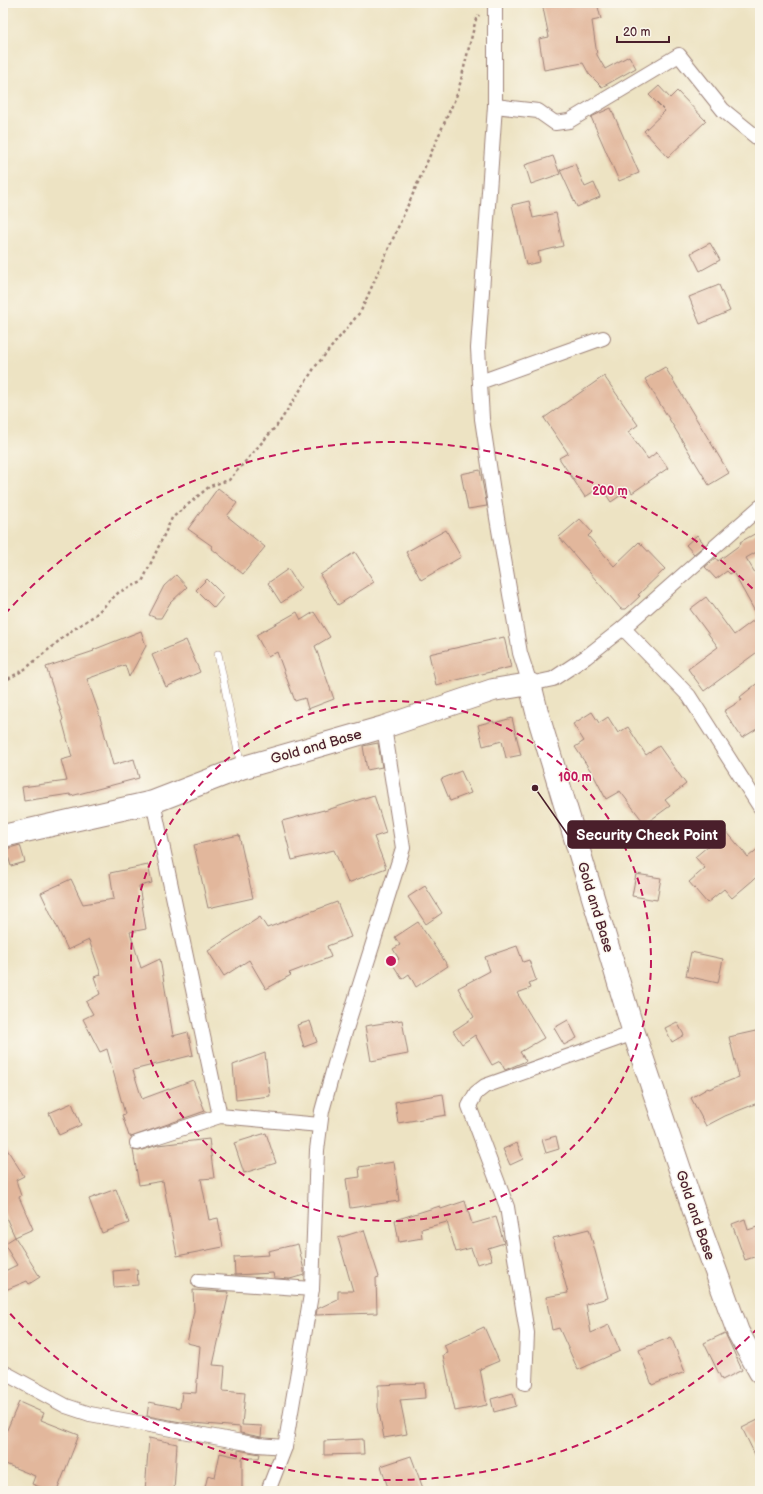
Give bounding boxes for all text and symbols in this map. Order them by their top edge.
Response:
scale bar [617,18,669,44]
text: 20 m [623,25,650,40]
text: 200 m [592,484,628,499]
street label: Gold and Base [269,725,363,768]
text: 100 m [558,770,592,785]
callout: Security Check Point [568,821,725,848]
text: Security Check Point [576,826,718,845]
street label: Gold and Base [574,860,617,954]
centre of rings [384,954,398,968]
street label: Gold and Base [672,1168,719,1262]

